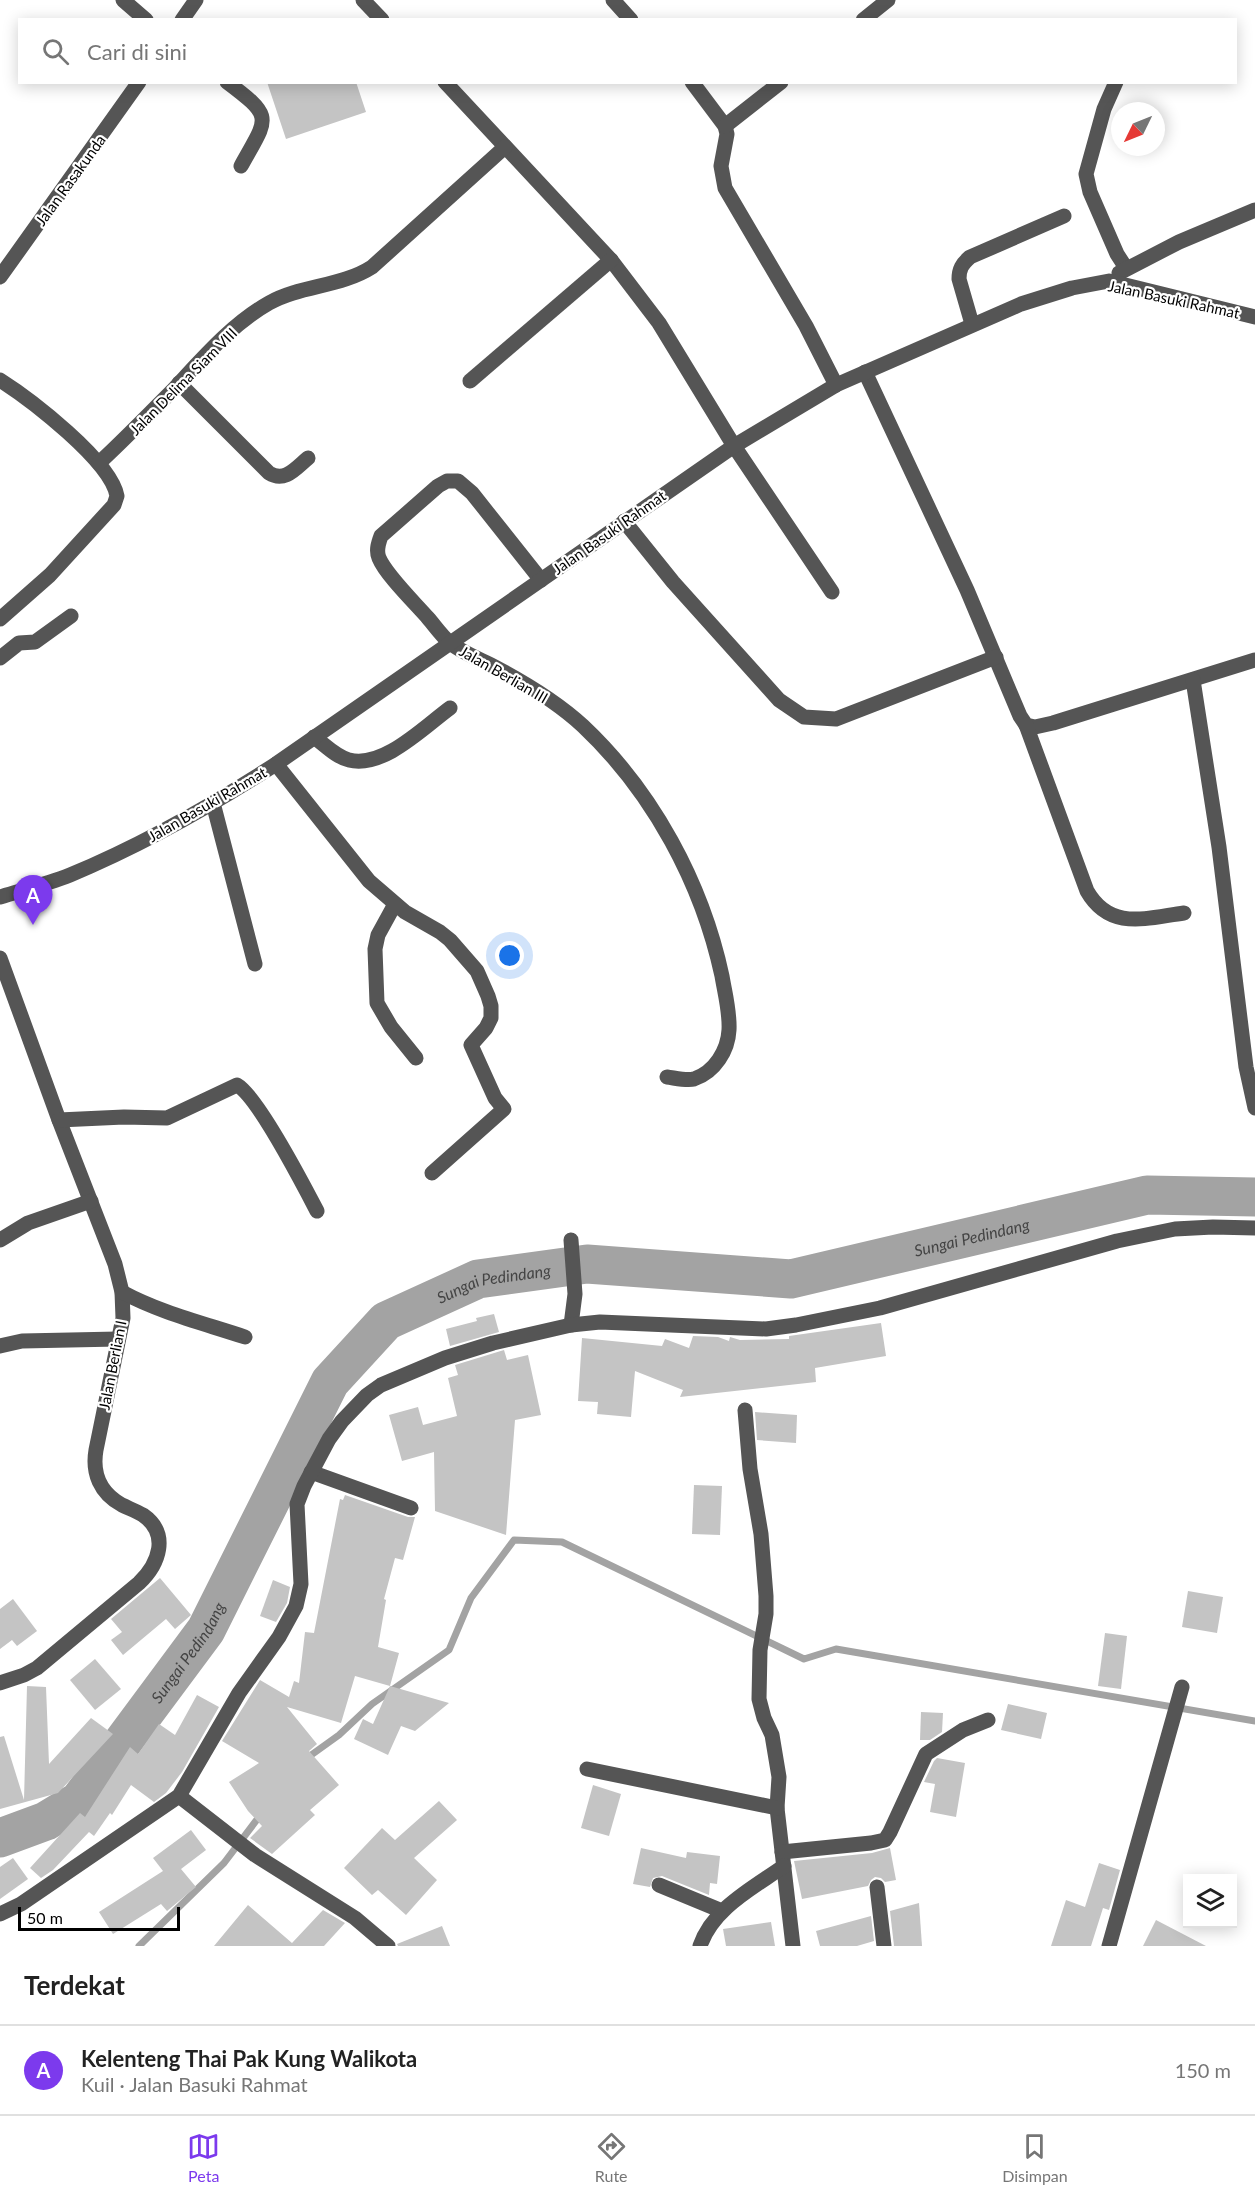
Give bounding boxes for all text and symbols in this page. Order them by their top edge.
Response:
search box [18,18,1237,84]
icon: search [39,35,72,68]
text: Cari di sini [87,38,187,65]
north arrow [1111,102,1165,156]
street label: Jalan Rasakunda [31,131,109,229]
street label: Jalan Basuki Rahmat [1107,276,1242,322]
street label: Jalan Delima Siam VIII [126,324,240,438]
street label: Jalan Basuki Rahmat [549,486,669,578]
street label: Jalan Berlian III [457,641,551,707]
street label: Jalan Basuki Rahmat [145,762,270,845]
pin: A [14,876,52,925]
your location [495,941,524,970]
water label: Sungai Pedindang [912,1214,1031,1259]
water label: Sungai Pedindang [433,1260,552,1306]
street label: Jalan Berlian I [95,1319,129,1411]
water label: Sungai Pedindang [146,1598,228,1706]
map controls [1183,1874,1237,1928]
button: layers [1183,1874,1237,1928]
scale bar [18,1904,180,1932]
text: 50 m [27,1908,63,1927]
text: Terdekat [24,1969,125,2001]
text: Kelenteng Thai Pak Kung Walikota [81,2045,417,2072]
text: A [37,2058,50,2082]
text: 150 m [1175,2058,1231,2082]
text: Kuil · Jalan Basuki Rahmat [81,2072,308,2096]
tab: Peta [187,2130,220,2185]
tab: Rute [595,2130,628,2185]
tab: Disimpan [1002,2130,1068,2185]

